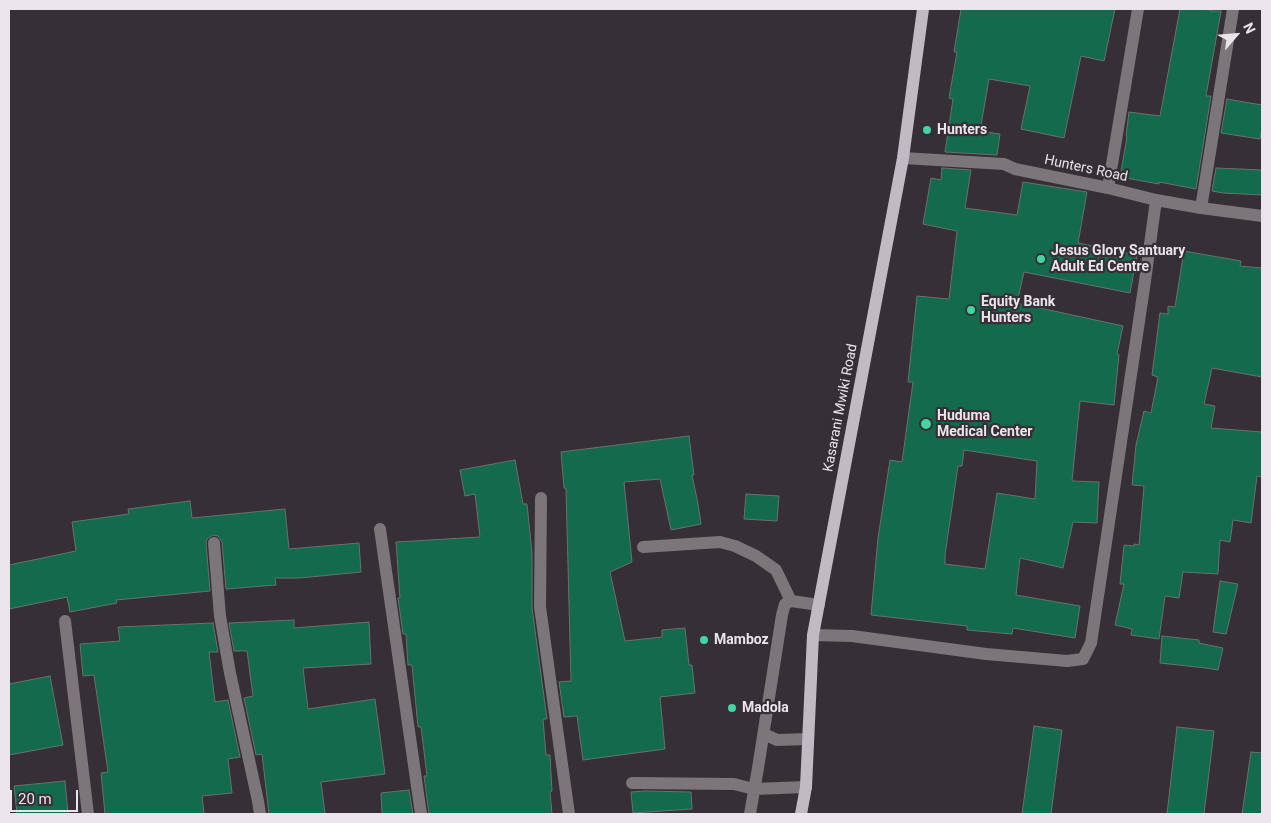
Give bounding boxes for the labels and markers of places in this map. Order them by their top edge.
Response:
place label: Hunters [937,122,987,138]
marker: Hunters [921,124,933,136]
place label: Jesus Glory Santuary Adult Ed Centre [1051,243,1185,276]
marker: Jesus Glory Santuary Adult Ed Centre [1035,253,1047,265]
place label: Equity Bank Hunters [981,294,1055,326]
marker: Equity Bank Hunters [965,304,977,316]
place label: Huduma Medical Center [937,408,1032,441]
marker: Huduma Medical Center [919,417,933,431]
place label: Mamboz [714,632,769,648]
marker: Mamboz [698,634,710,646]
place label: Madola [742,700,789,716]
marker: Madola [726,702,738,714]

